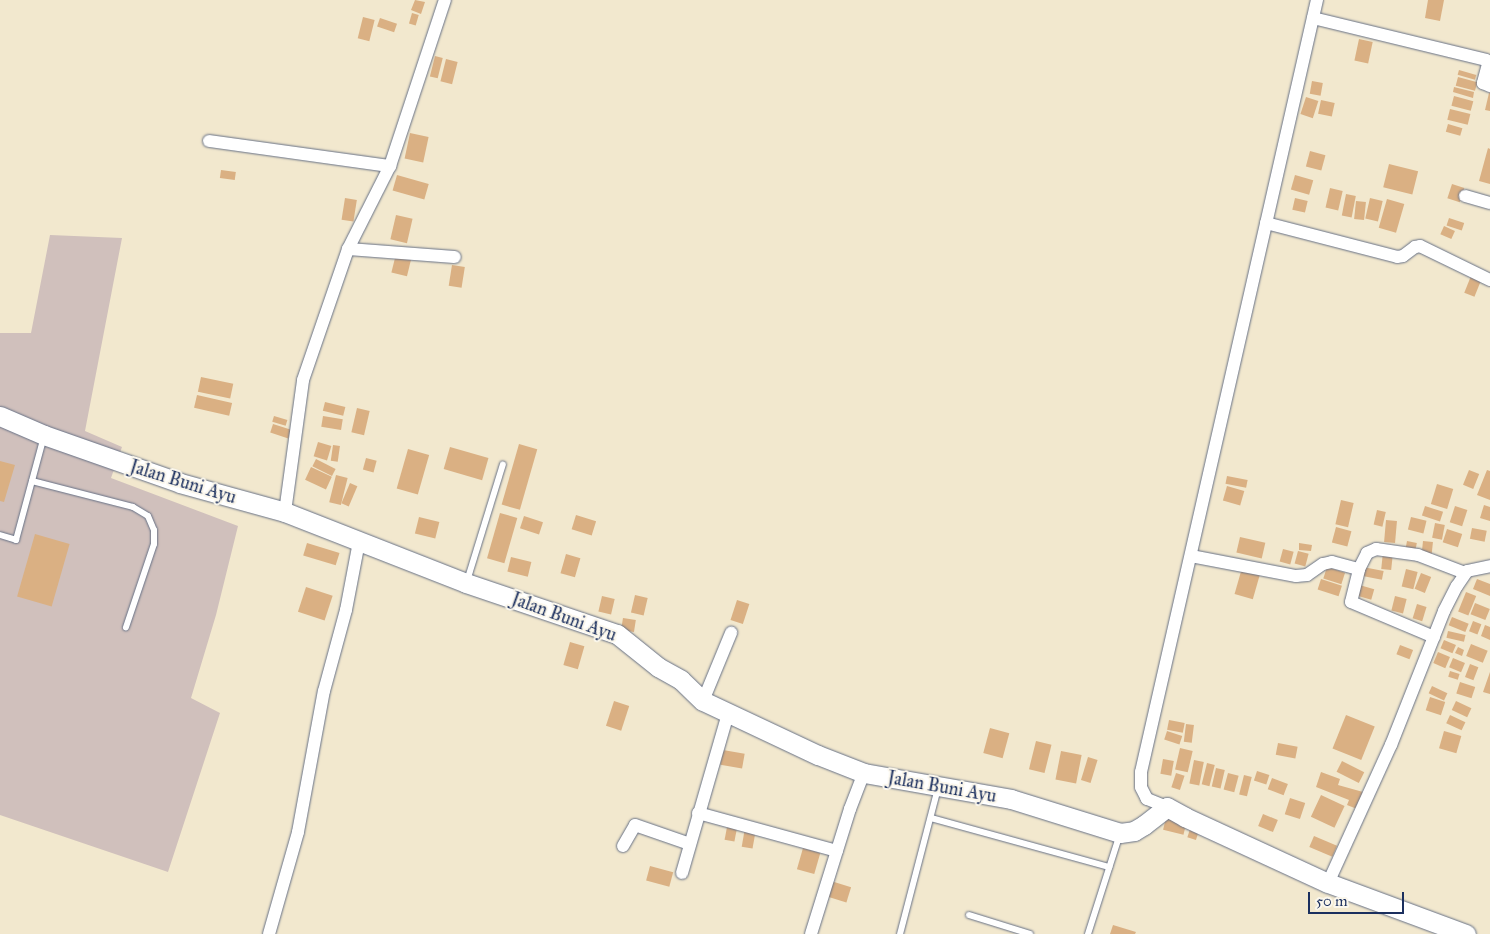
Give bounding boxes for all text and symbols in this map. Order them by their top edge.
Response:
street label: Jalan Buni Ayu [127,456,239,508]
street label: Jalan Buni Ayu [509,588,619,646]
street label: Jalan Buni Ayu [886,767,998,807]
scale bar [1310,882,1406,914]
text: 50 m [1316,892,1348,910]

